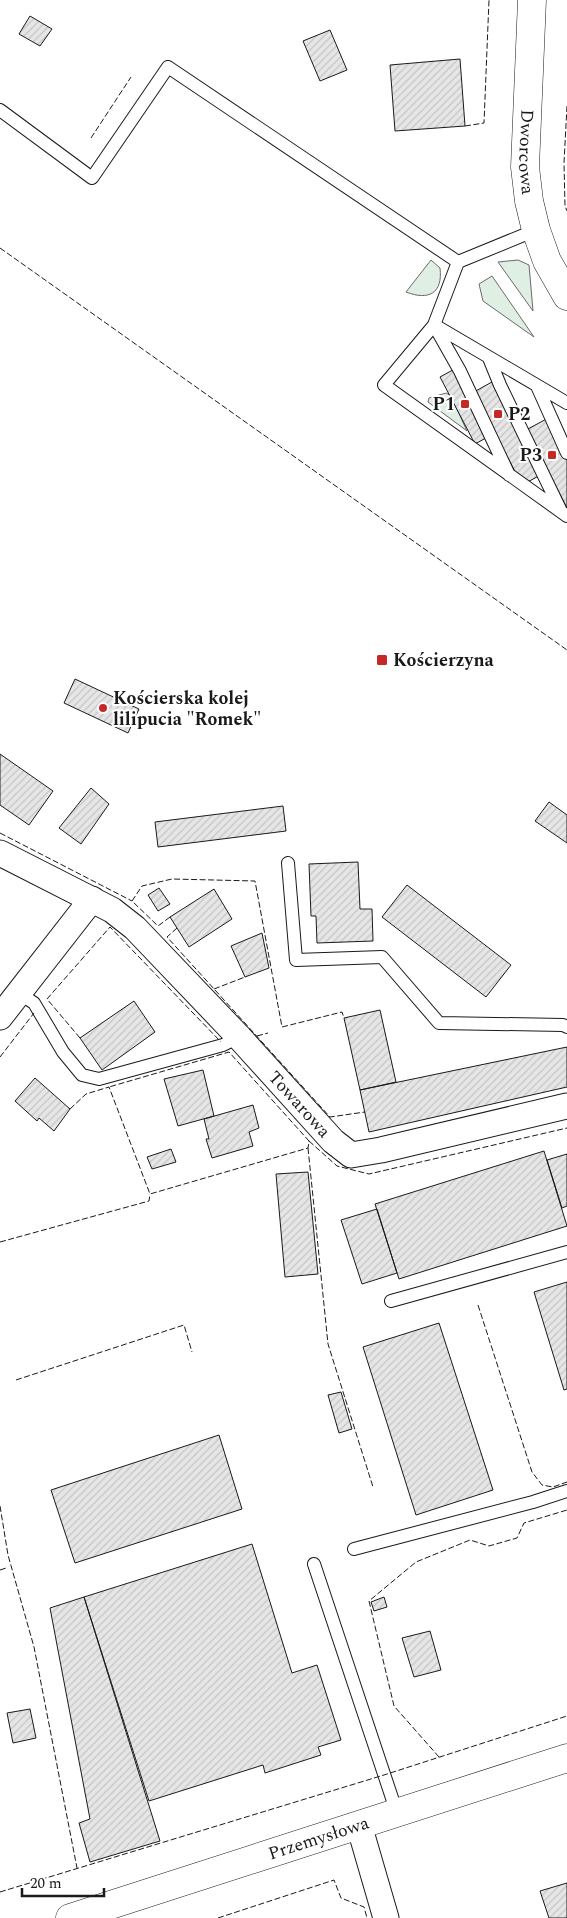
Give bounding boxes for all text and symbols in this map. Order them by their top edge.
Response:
street label: Dworcowa [511,109,541,196]
place label: P1 [433,391,455,418]
marker: P1 [459,398,471,410]
place label: P2 [508,401,530,428]
marker: P2 [492,408,504,420]
place label: P3 [520,442,542,469]
marker: P3 [546,449,558,461]
place label: Kościerzyna [393,647,494,674]
marker: Kościerzyna [375,653,389,667]
place label: Kościerska kolej lilipucia "Romek" [113,685,261,733]
marker: Kościerska kolej lilipucia "Romek" [97,702,109,714]
street label: Towarowa [262,1065,337,1144]
street label: Przemysłowa [265,1810,373,1867]
scale bar [22,1866,105,1898]
text: 20 m [30,1872,62,1895]

